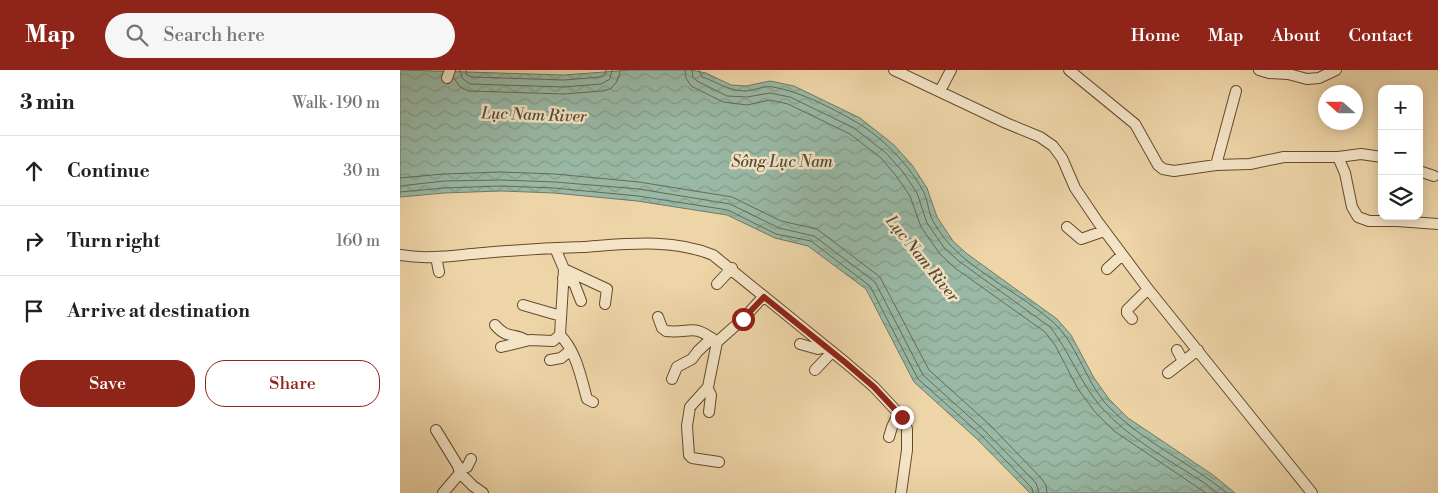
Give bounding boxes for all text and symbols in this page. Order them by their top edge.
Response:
search box [105,13,455,58]
text: Map [25,20,75,50]
icon: search [123,21,151,49]
text: Search here [163,23,265,47]
text: Home [1131,24,1180,47]
text: Map [1208,24,1244,47]
text: About [1272,24,1321,47]
text: Contact [1349,24,1413,47]
north arrow [1318,85,1363,130]
map controls [1378,85,1423,220]
button: + [1378,85,1423,130]
text: 3 min [20,90,75,116]
text: Walk · 190 m [292,93,380,113]
water label: Lục Nam River [480,103,588,127]
button: − [1378,130,1423,175]
water label: Sông Lục Nam [731,152,834,172]
icon: ahead [20,157,48,185]
text: Continue [67,159,150,183]
text: 30 m [343,161,380,181]
button: layers [1378,175,1423,220]
water label: Lục Nam River [881,211,964,307]
icon: right [20,227,48,255]
text: Turn right [67,229,160,253]
text: 160 m [336,231,380,251]
icon: arrive [20,297,48,325]
text: Arrive at destination [67,299,250,323]
route start [732,308,755,331]
button: Save [20,360,195,407]
button: Share [205,360,380,407]
route end [891,406,914,429]

